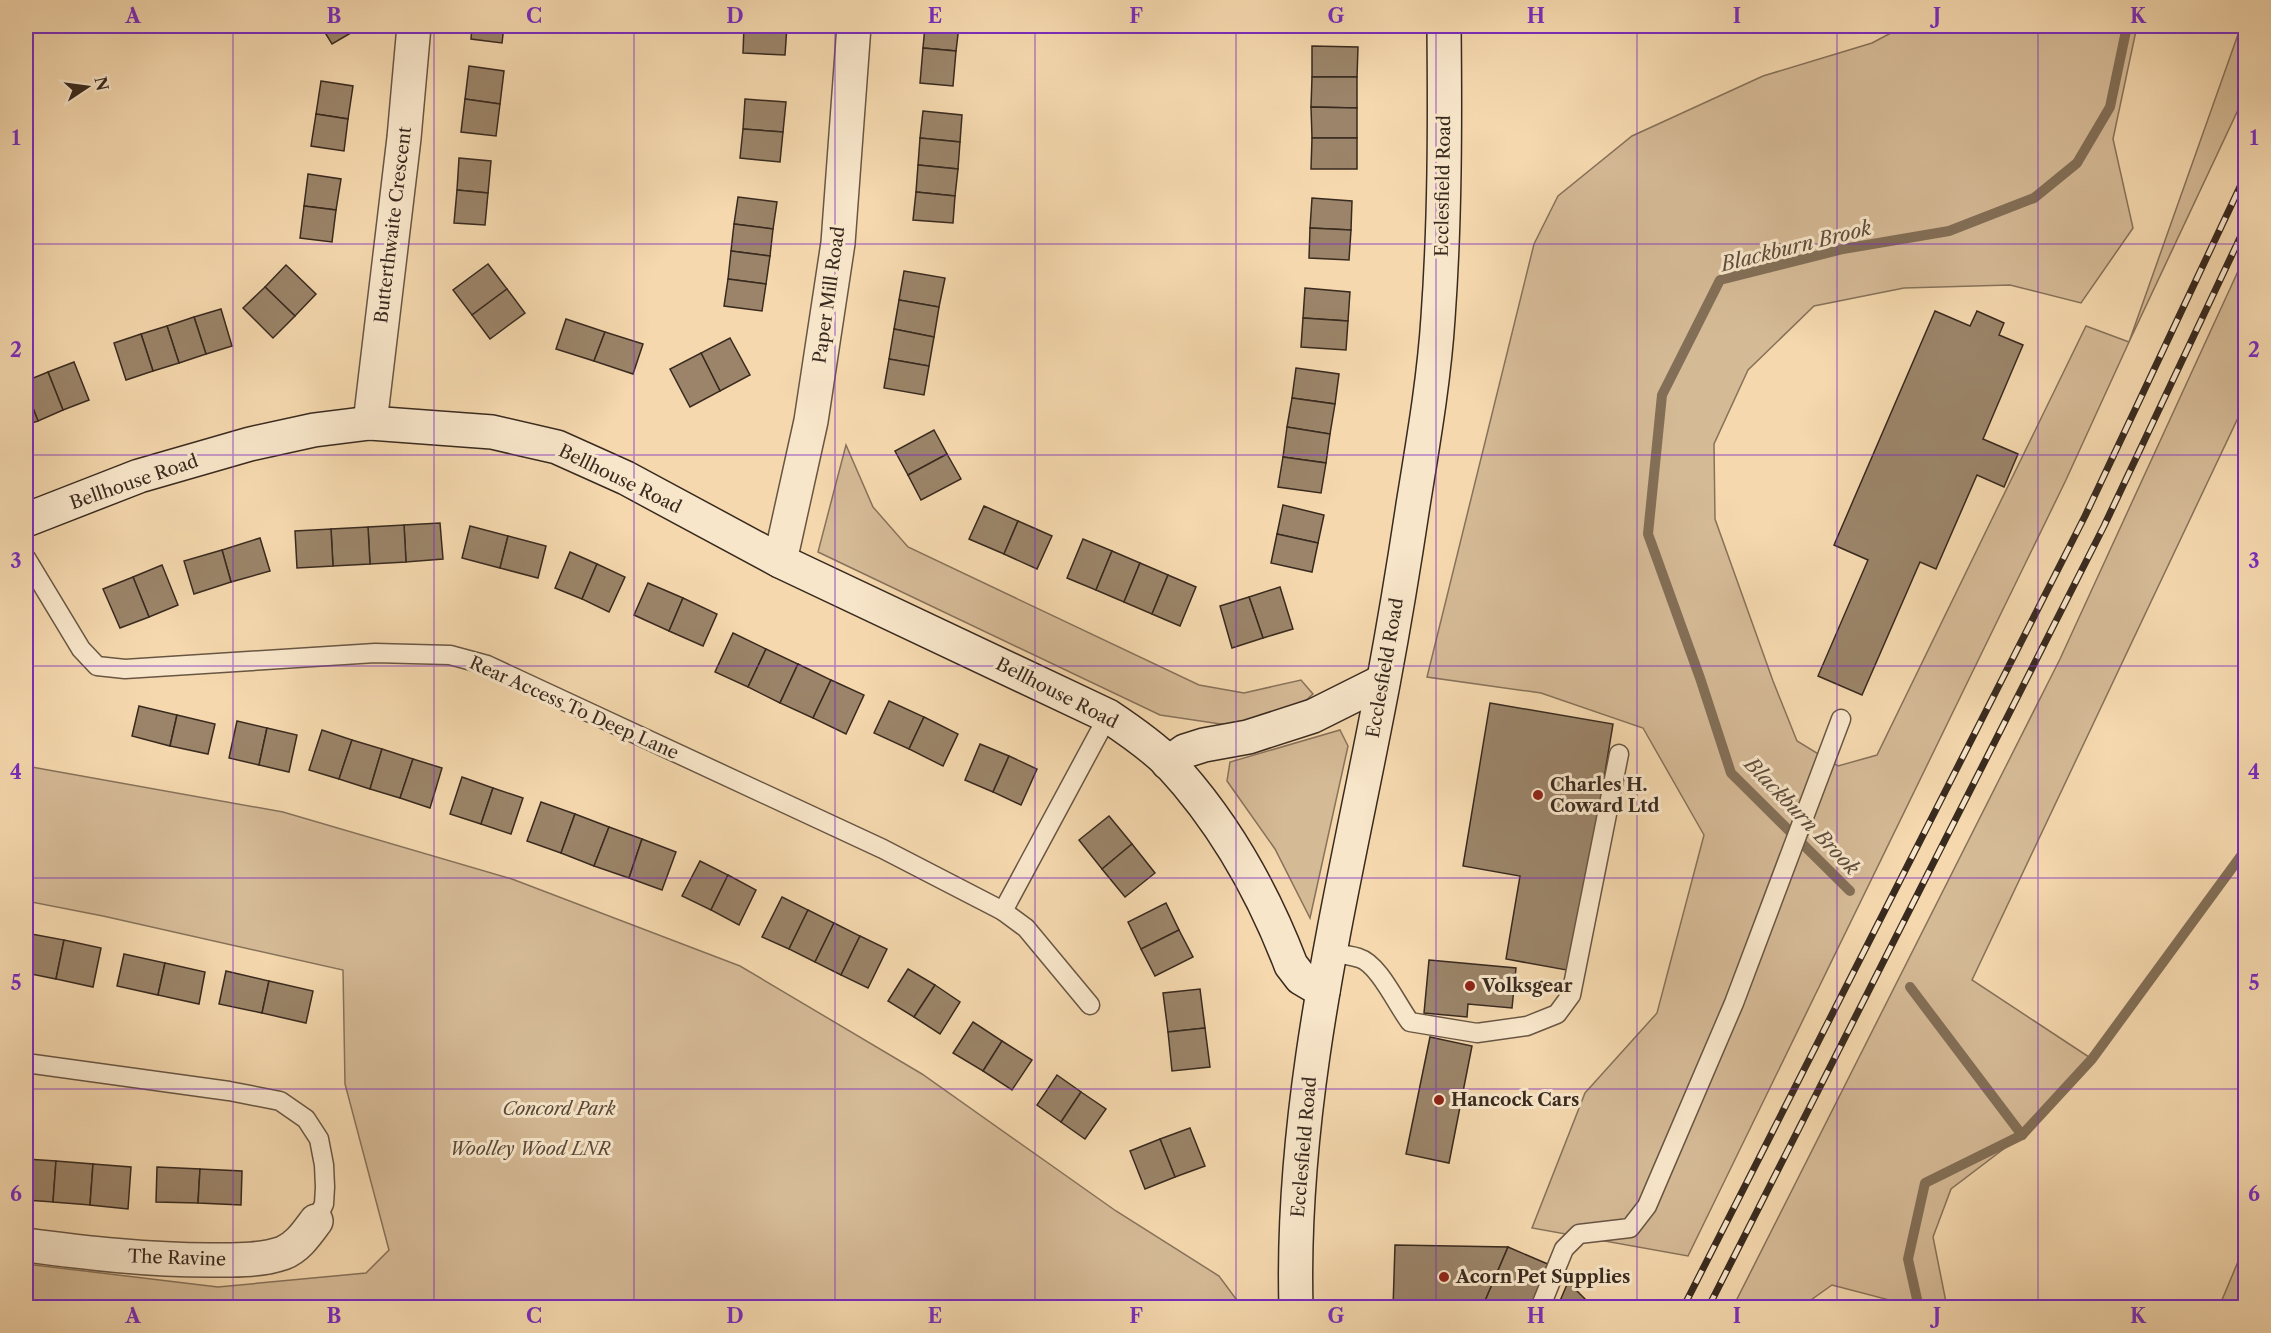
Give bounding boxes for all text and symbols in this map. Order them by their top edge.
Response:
text: A [124,4,141,28]
text: B [327,4,342,28]
text: C [526,4,542,28]
text: D [726,4,744,28]
text: E [928,4,942,28]
text: F [1129,4,1143,28]
text: G [1328,4,1345,28]
text: H [1527,4,1545,28]
text: I [1733,4,1741,28]
text: J [1929,4,1941,28]
text: K [2130,4,2147,28]
north arrow [57,57,117,117]
text: N [90,75,113,93]
street label: Ecclesfield Road [1431,115,1455,257]
street label: Butterthwaite Crescent [370,125,416,325]
text: 1 [12,126,21,150]
text: 1 [2250,126,2259,150]
water label: Blackburn Brook [1716,216,1874,277]
street label: Paper Mill Road [809,225,849,365]
text: 2 [10,338,22,362]
text: 2 [2248,338,2260,362]
street label: Bellhouse Road [555,440,685,518]
street label: Bellhouse Road [67,450,201,514]
text: 3 [10,549,22,573]
text: 3 [2248,549,2260,573]
street label: Ecclesfield Road [1362,596,1408,740]
street label: Rear Access To Deep Lane [466,652,682,764]
street label: Bellhouse Road [992,653,1122,733]
water label: Blackburn Brook [1738,751,1865,880]
text: 4 [10,760,22,784]
text: 4 [2248,760,2260,784]
place label: Charles H. Coward Ltd [1550,774,1659,817]
marker: Charles H. Coward Ltd [1531,788,1545,802]
text: 5 [10,971,22,995]
text: 5 [2248,971,2260,995]
place label: Volksgear [1481,975,1573,997]
marker: Volksgear [1463,979,1477,993]
street label: Ecclesfield Road [1287,1075,1321,1219]
place label: Hancock Cars [1451,1089,1579,1111]
marker: Hancock Cars [1432,1093,1446,1107]
park label: Concord Park [502,1098,616,1120]
park label: Woolley Wood LNR [450,1138,611,1160]
text: 6 [10,1182,22,1206]
text: 6 [2248,1182,2260,1206]
street label: The Ravine [127,1245,227,1271]
place label: Acorn Pet Supplies [1455,1266,1630,1288]
marker: Acorn Pet Supplies [1437,1270,1451,1284]
text: A [124,1304,141,1328]
text: B [327,1304,342,1328]
text: C [526,1304,542,1328]
text: D [726,1304,744,1328]
text: E [928,1304,942,1328]
text: F [1129,1304,1143,1328]
text: G [1328,1304,1345,1328]
text: H [1527,1304,1545,1328]
text: I [1733,1304,1741,1328]
text: J [1929,1304,1941,1328]
text: K [2130,1304,2147,1328]

